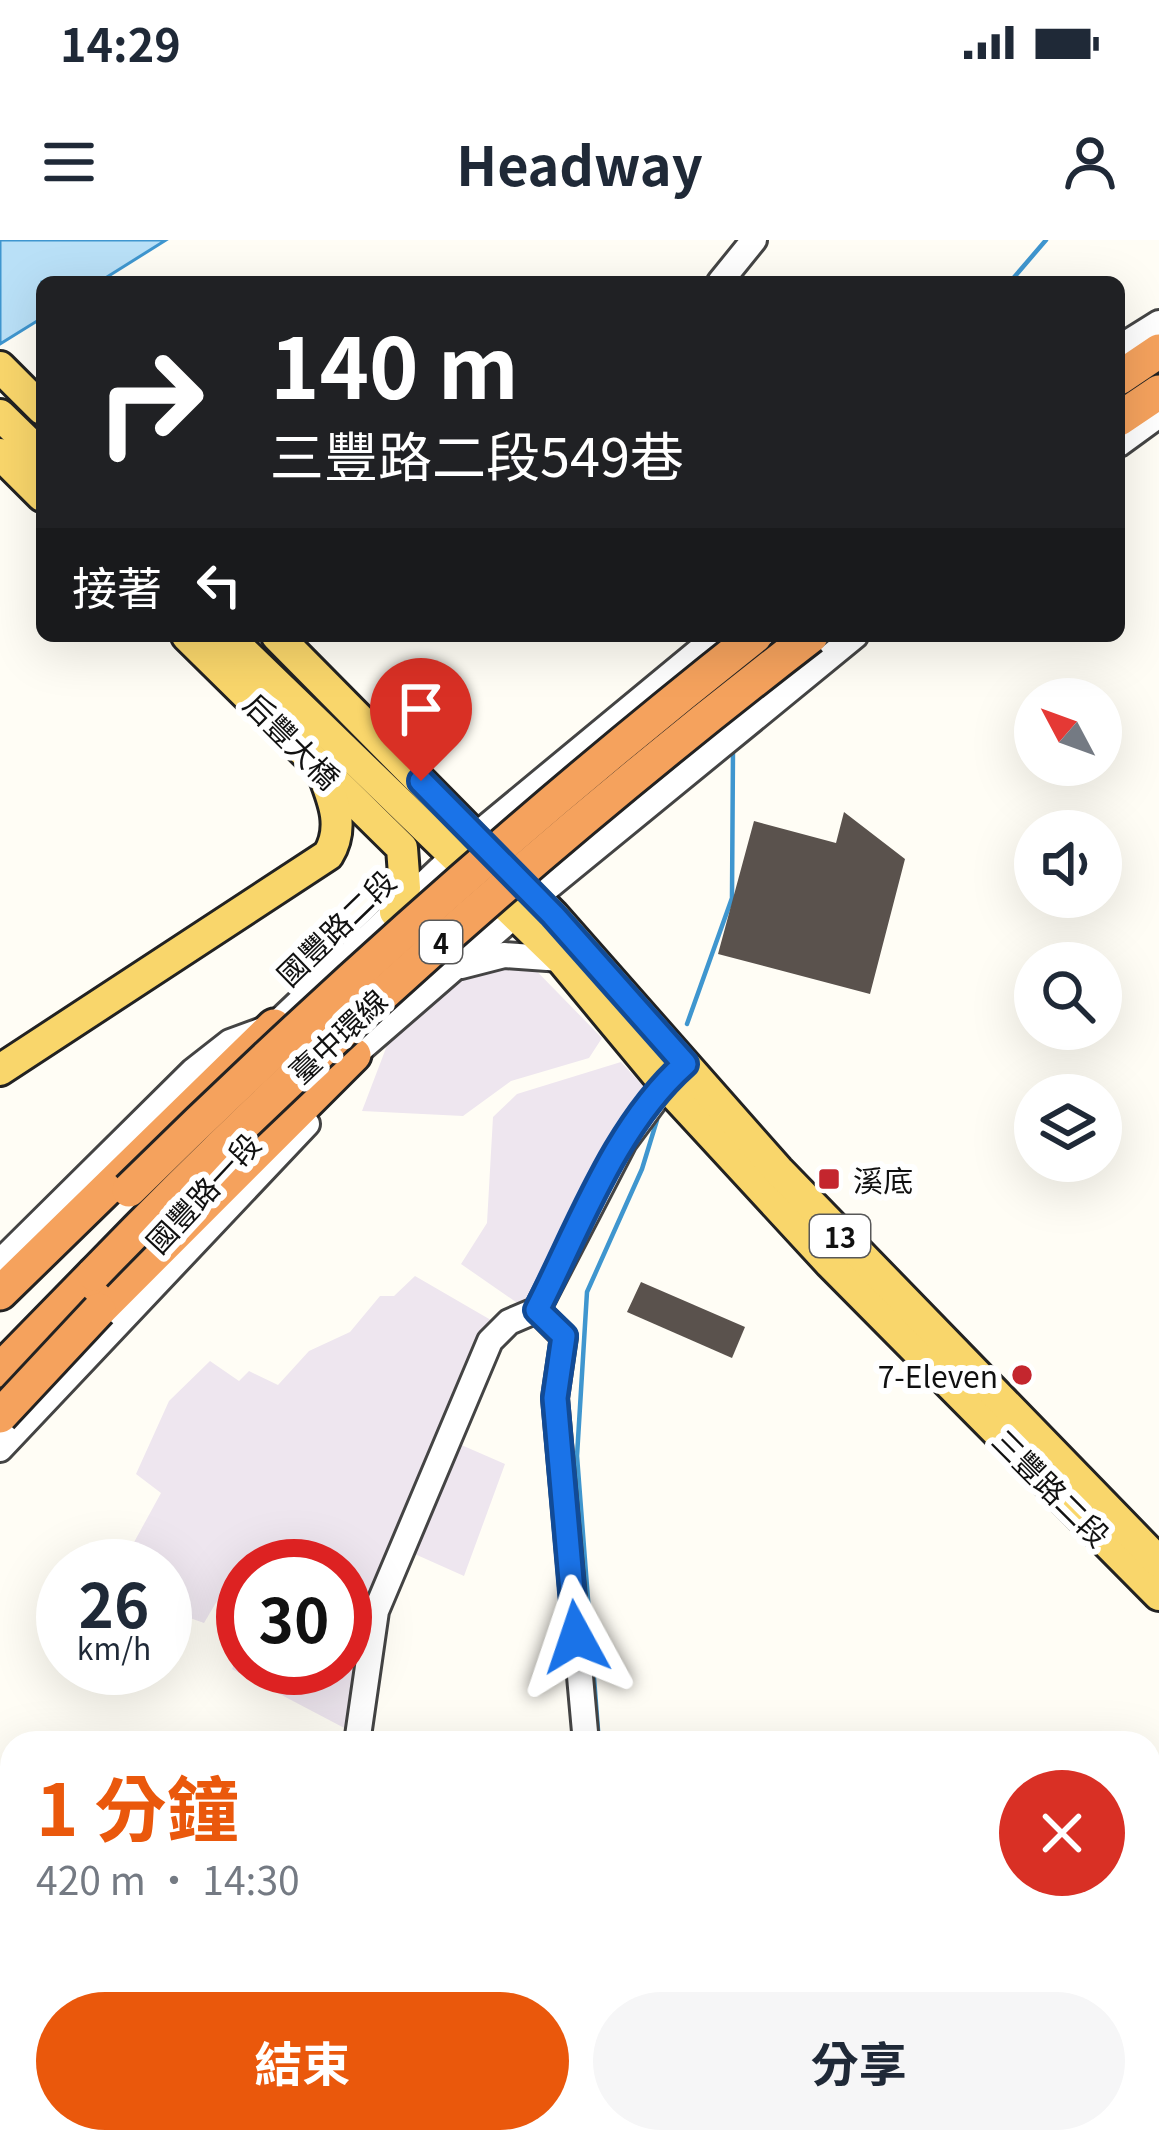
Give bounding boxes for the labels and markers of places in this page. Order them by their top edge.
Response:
pin [370,658,472,781]
place label: 溪底 [853,1157,913,1201]
marker: 溪底 [816,1166,842,1192]
place label: 7-Eleven [878,1353,998,1397]
marker: 7-Eleven [1009,1362,1035,1388]

